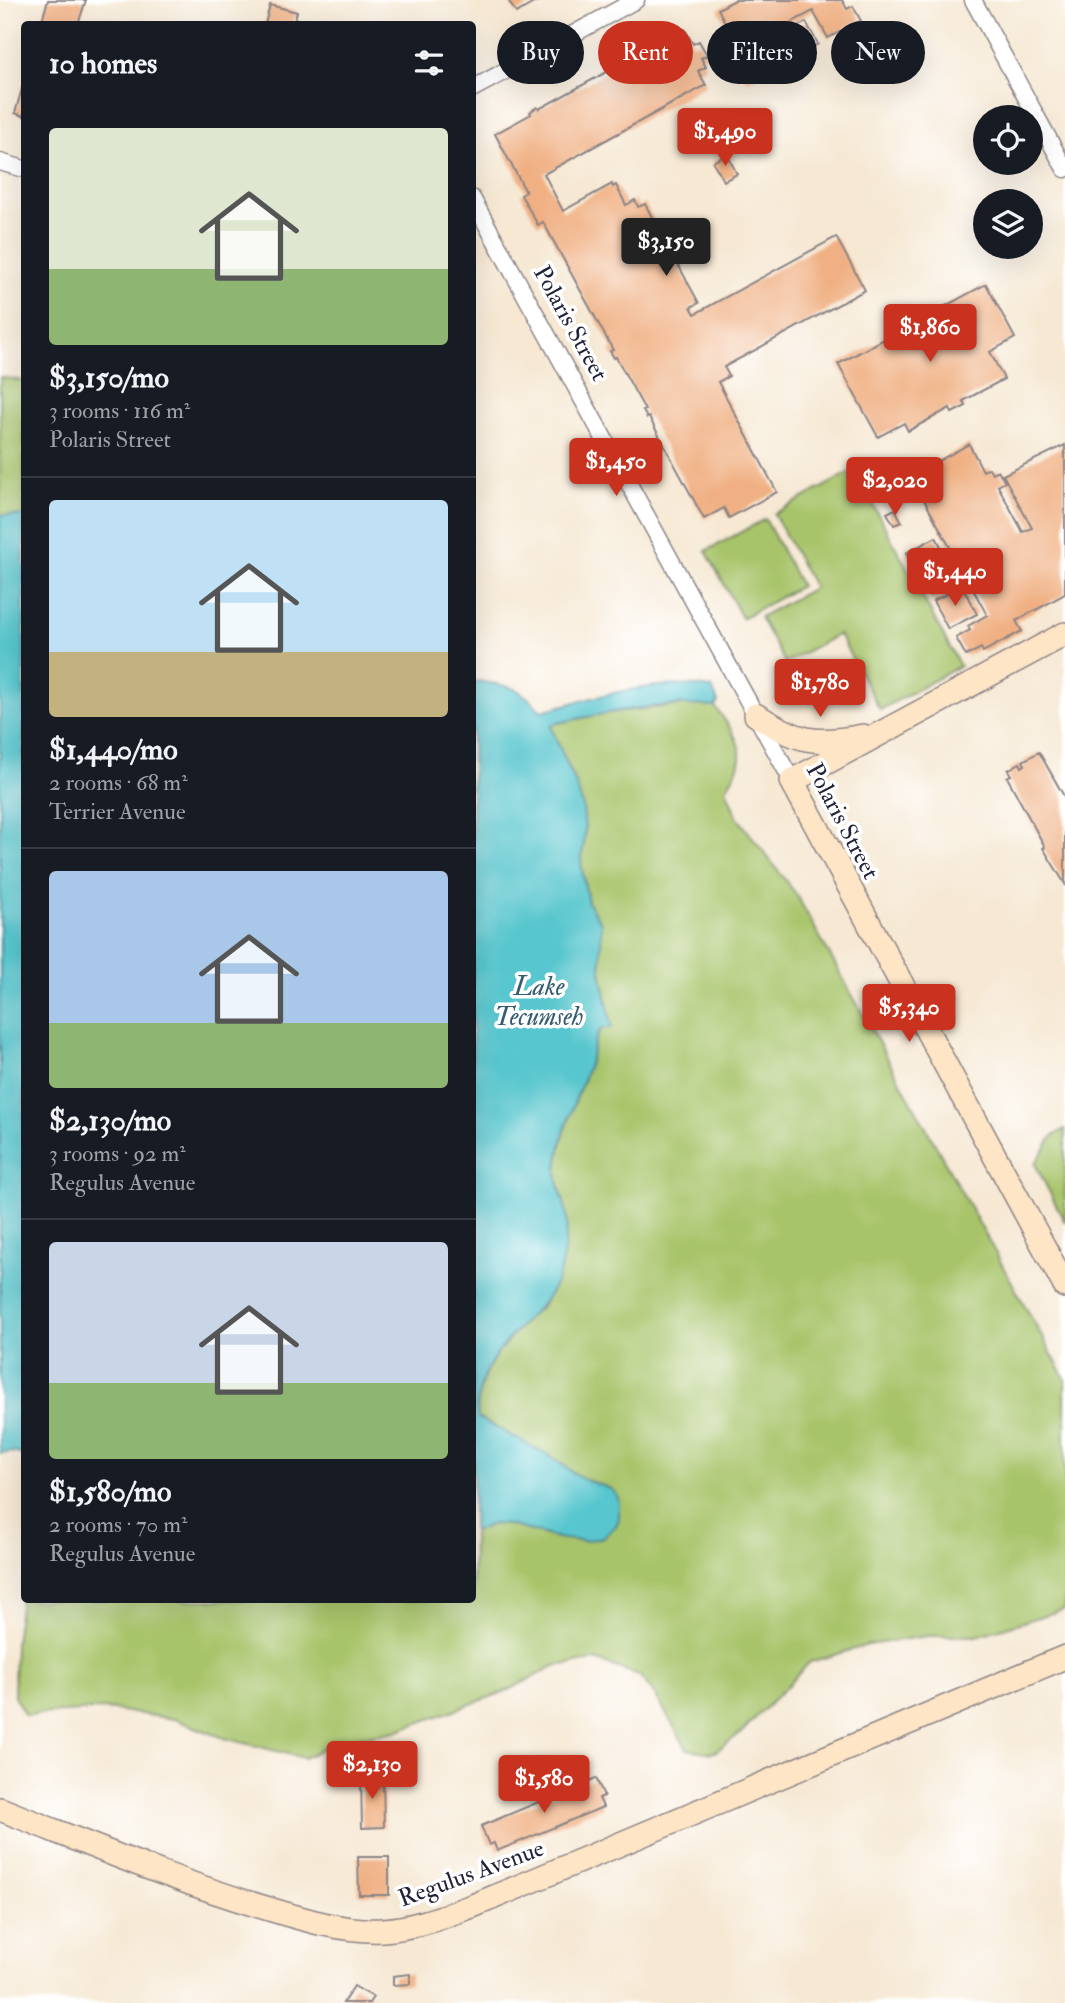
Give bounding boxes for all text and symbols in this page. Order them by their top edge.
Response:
chip: Buy [497,21,584,84]
chip: Rent [598,21,693,84]
chip: Filters [707,21,817,84]
chip: New [831,21,925,84]
icon: filters [410,44,448,82]
text: 10 homes [49,45,157,82]
map controls [973,105,1043,259]
button: locate [973,105,1043,175]
pin: $1,490 [668,108,782,168]
text: $1,490 [693,116,757,145]
icon: home [186,173,312,299]
button: layers [973,189,1043,259]
pin: $3,150 [609,218,723,278]
text: $3,150 [637,226,695,255]
street label: Polaris Street [526,260,615,387]
pin: $1,860 [873,304,987,364]
text: $1,860 [900,312,960,341]
text: $3,150/mo [49,359,169,396]
text: 3 rooms · 116 m² [49,396,190,425]
text: Polaris Street [49,425,171,454]
pin: $1,450 [559,438,673,498]
text: $1,450 [585,446,647,475]
pin: $2,020 [838,458,952,517]
text: $2,020 [862,465,928,494]
icon: home [186,545,312,671]
pin: $1,440 [898,548,1012,608]
text: $1,440 [923,556,987,585]
pin: $1,780 [763,660,877,719]
text: $1,780 [791,667,849,696]
text: $1,440/mo [49,731,178,768]
street label: Polaris Street [799,758,886,885]
text: 2 rooms · 68 m² [49,768,188,797]
text: Terrier Avenue [49,797,186,826]
icon: home [186,916,312,1042]
water label: Lake Tecumseh [494,971,584,1033]
pin: $5,340 [852,984,966,1044]
text: $5,340 [878,992,940,1021]
text: $2,130/mo [49,1102,171,1139]
text: 3 rooms · 92 m² [49,1139,186,1168]
text: Regulus Avenue [49,1168,195,1197]
icon: home [186,1287,312,1413]
text: $1,580/mo [49,1473,171,1510]
text: 2 rooms · 70 m² [49,1510,188,1539]
text: Regulus Avenue [49,1539,195,1568]
pin: $2,130 [315,1742,429,1801]
text: $2,130 [343,1749,401,1778]
pin: $1,580 [487,1756,601,1815]
text: $1,580 [514,1763,574,1792]
street label: Regulus Avenue [394,1833,548,1914]

